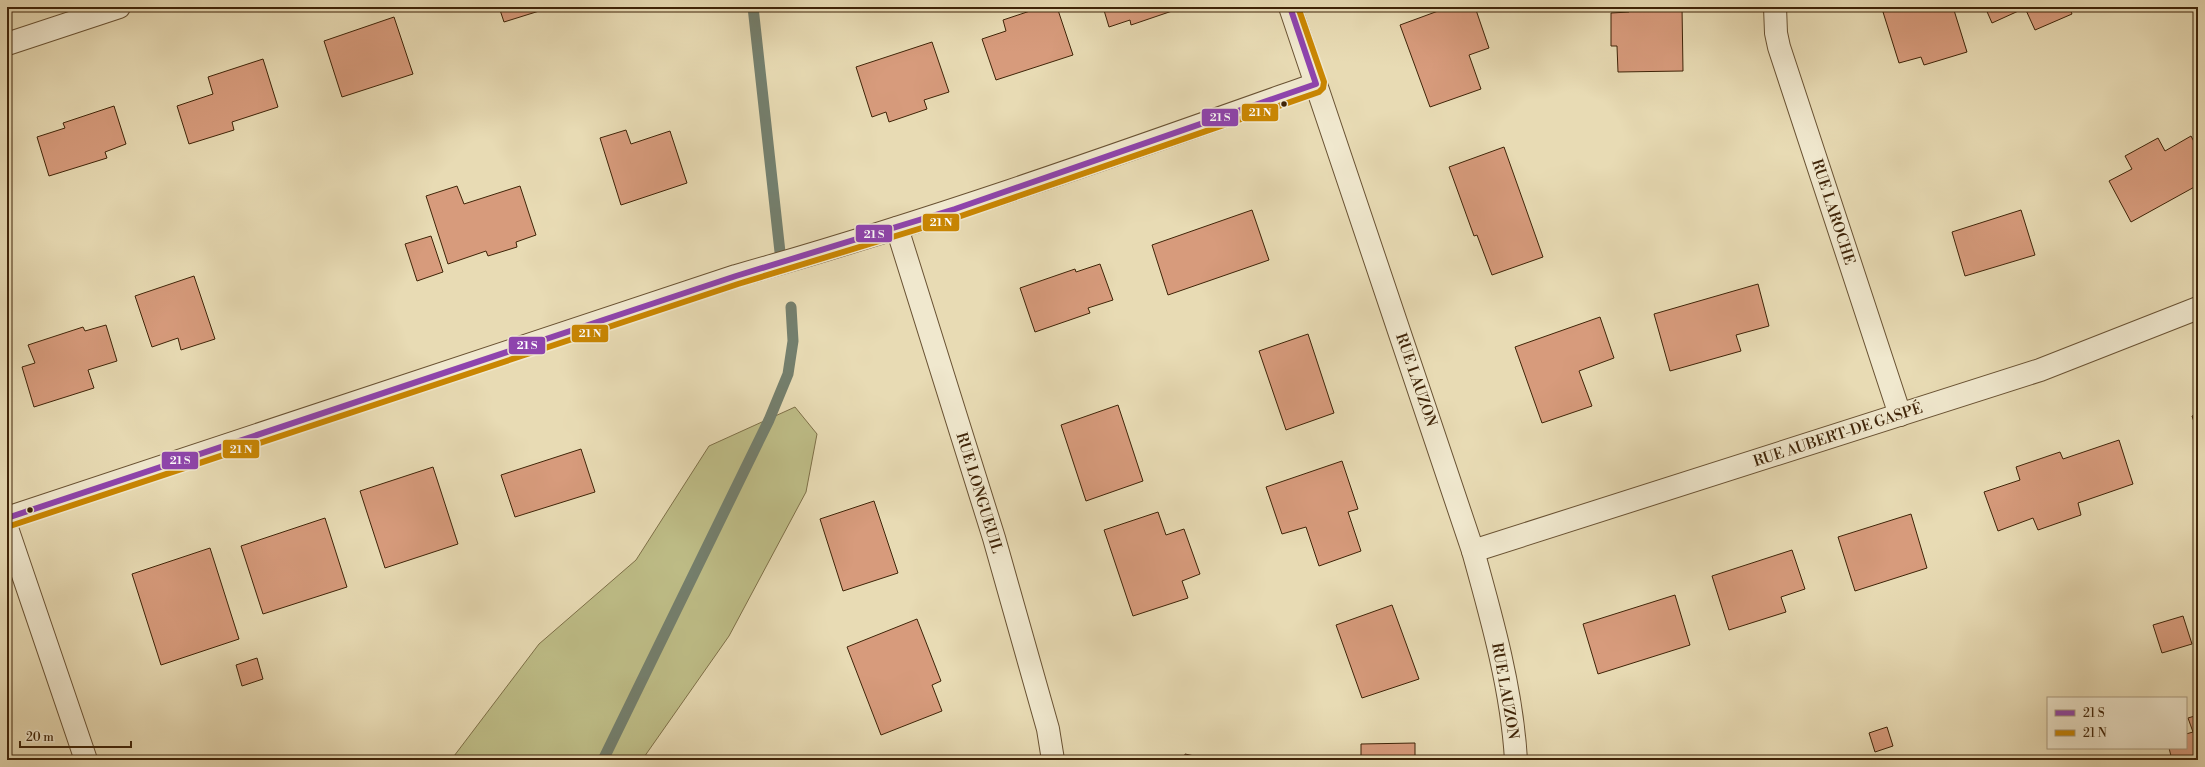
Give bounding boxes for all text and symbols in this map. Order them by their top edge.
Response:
unlabelled marker [1279,99,1289,109]
line badge: 21 N [1241,103,1279,122]
text: 21 N [1249,106,1272,120]
line badge: 21 S [1201,108,1239,127]
text: 21 S [1210,111,1230,125]
street label: RUE LAROCHE [1807,157,1859,267]
line badge: 21 N [922,213,960,232]
text: 21 N [930,216,953,230]
line badge: 21 S [855,224,893,243]
text: 21 S [864,228,884,242]
line badge: 21 N [571,324,609,343]
text: 21 N [579,327,602,341]
street label: RUE LAUZON [1391,331,1441,429]
line badge: 21 S [508,336,546,355]
text: 21 S [517,339,537,353]
street label: RUE AUBERT-DE GASPÉ [1751,398,1925,471]
street label: RUE LONGUEUIL [952,430,1006,556]
line badge: 21 N [222,439,260,459]
text: 21 N [230,443,253,457]
line badge: 21 S [161,451,199,470]
text: 21 S [170,454,190,468]
unlabelled marker [25,505,35,515]
street label: RUE LAUZON [1487,641,1523,741]
legend [2047,697,2187,749]
text: 21 S [2083,706,2105,721]
scale bar [20,723,131,749]
text: 21 N [2083,726,2107,741]
text: 20 m [26,730,54,745]

